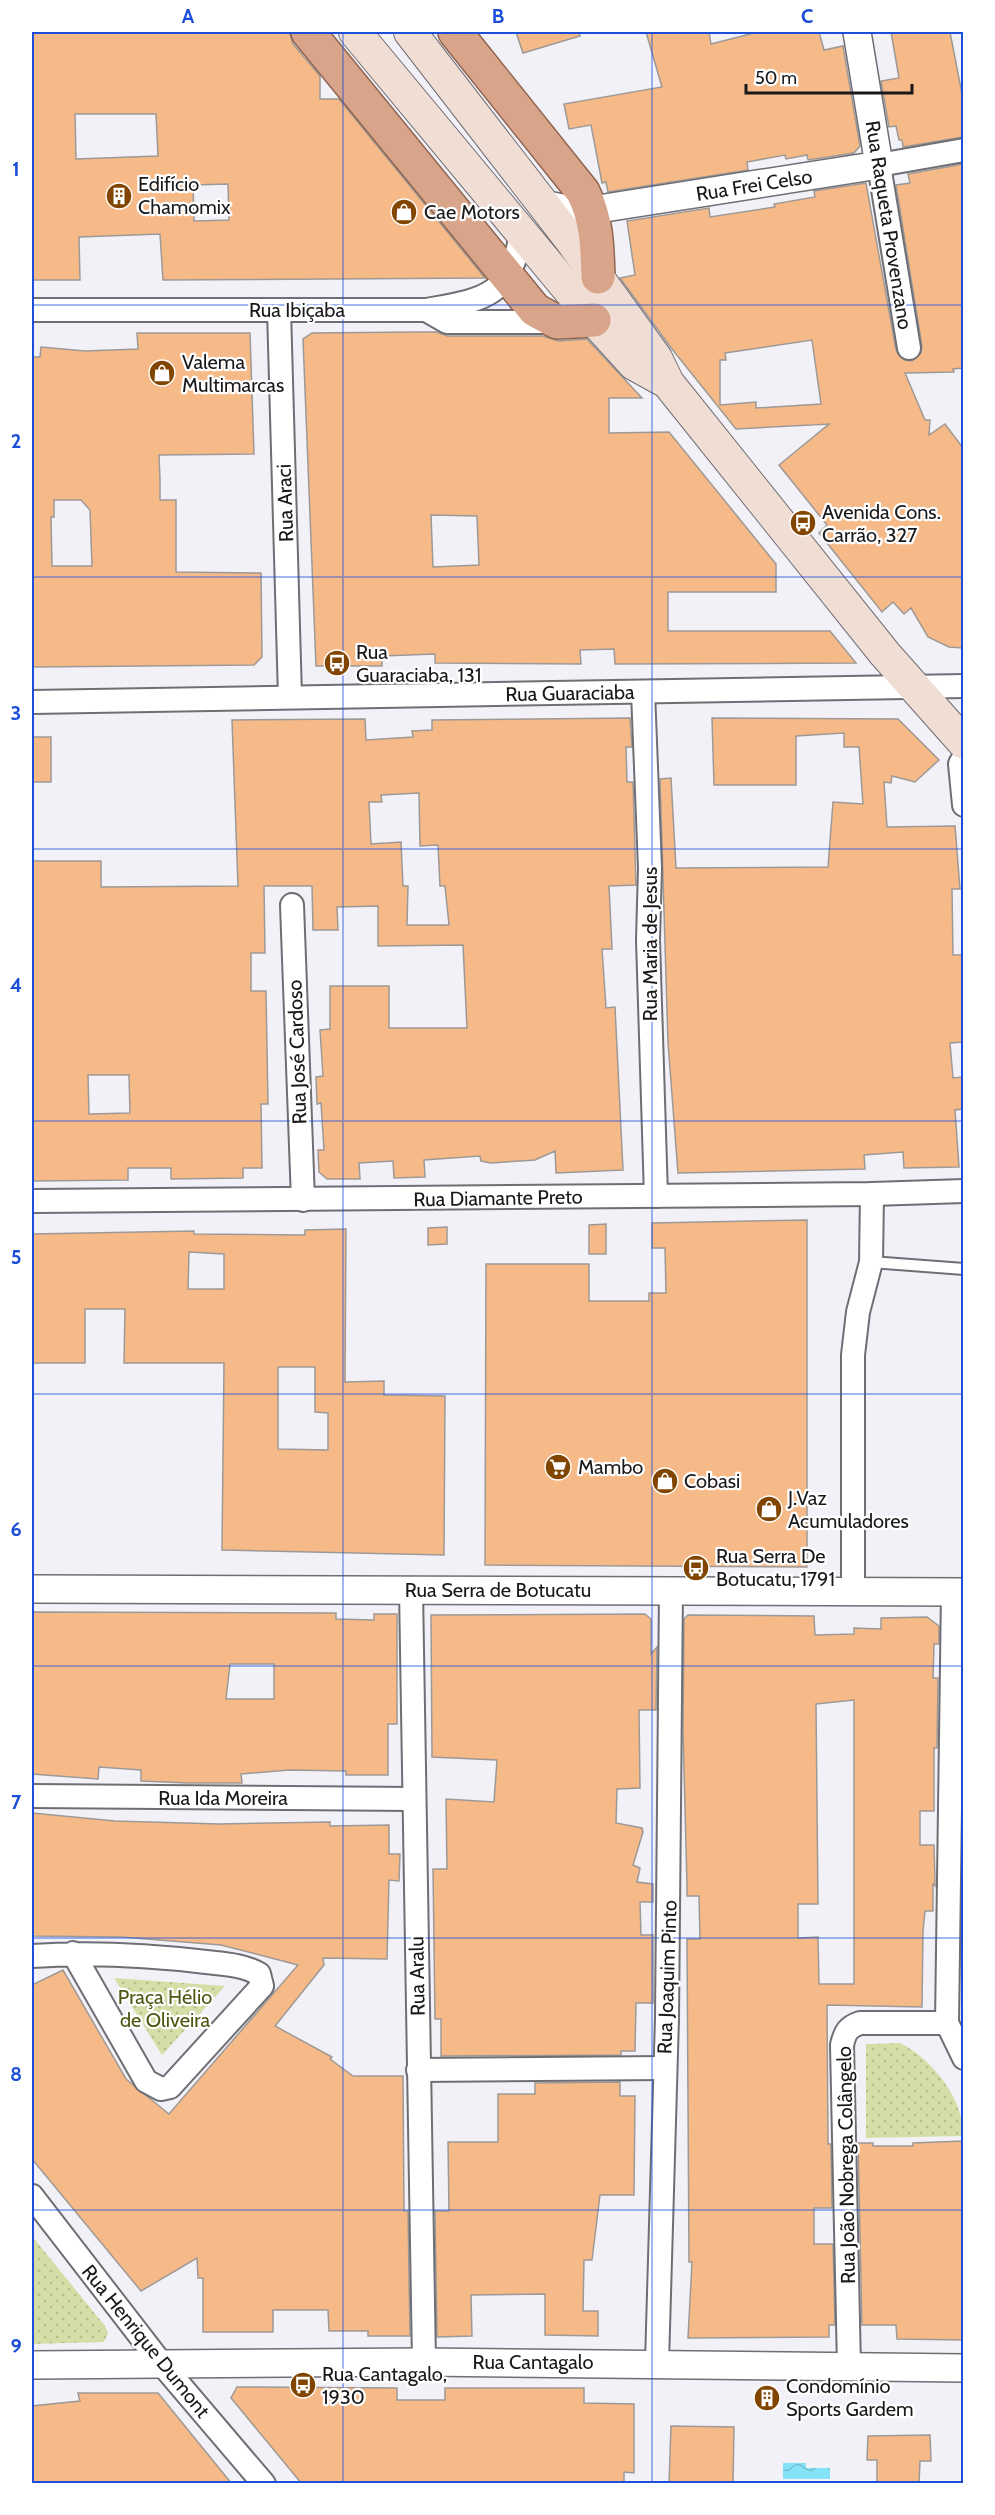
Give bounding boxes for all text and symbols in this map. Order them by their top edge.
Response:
text: A [182,4,195,28]
text: B [492,4,504,28]
text: C [801,4,813,28]
scale bar [746,57,912,95]
text: 50 m [755,67,797,89]
street label: Rua Raqueta Provenzano [861,119,917,331]
text: 1 [12,157,20,181]
street label: Rua Frei Celso [694,164,814,206]
place label: Edifício Chamomix [138,172,231,219]
building icon: Edifício Chamomix [104,181,134,211]
shop icon: Cae Motors [389,197,419,227]
place label: Cae Motors [424,200,520,224]
street label: Rua Ibiçaba [249,298,345,322]
place label: Valema Multimarcas [182,350,284,397]
shop icon: Valema Multimarcas [147,358,177,388]
text: 2 [11,429,21,453]
street label: Rua Araci [272,464,298,542]
place label: Avenida Cons. Carrão, 327 [822,500,941,547]
bus stop icon: Avenida Cons. Carrão, 327 [788,508,818,538]
place label: Rua Guaraciaba, 131 [356,640,481,687]
bus stop icon: Rua Guaraciaba, 131 [322,648,352,678]
street label: Rua Guaraciaba [505,680,635,706]
text: 3 [11,701,21,725]
street label: Rua Maria de Jesus [638,867,662,1021]
text: 4 [10,973,22,997]
street label: Rua José Cardoso [282,979,312,1125]
street label: Rua Diamante Preto [413,1185,583,1211]
text: 5 [11,1245,21,1269]
supermarket icon: Mambo [543,1452,573,1482]
place label: Mambo [578,1455,643,1479]
shop icon: Cobasi [650,1466,680,1496]
place label: Cobasi [684,1469,740,1493]
place label: J.Vaz Acumuladores [787,1486,909,1533]
shop icon: J.Vaz Acumuladores [754,1494,784,1524]
text: 6 [10,1517,22,1541]
place label: Rua Serra De Botucatu, 1791 [716,1544,835,1591]
bus stop icon: Rua Serra De Botucatu, 1791 [681,1553,711,1583]
street label: Rua Serra de Botucatu [405,1578,591,1602]
street label: Rua Ida Moreira [158,1786,288,1810]
text: 7 [11,1790,22,1814]
street label: Rua Joaquim Pinto [652,1900,682,2054]
street label: Rua Aralu [404,1936,430,2016]
park label: Praça Hélio de Oliveira [118,1985,212,2032]
street label: Rua João Nobrega Colângelo [832,2046,860,2284]
text: 8 [10,2062,22,2086]
street label: Rua Henrique Dumont [77,2260,215,2422]
text: 9 [10,2334,22,2358]
street label: Rua Cantagalo [473,2350,593,2374]
place label: Rua Cantagalo, 1930 [322,2362,447,2409]
bus stop icon: Rua Cantagalo, 1930 [288,2370,318,2400]
place label: Condomínio Sports Gardem [786,2374,914,2421]
building icon: Condomínio Sports Gardem [752,2383,782,2413]

